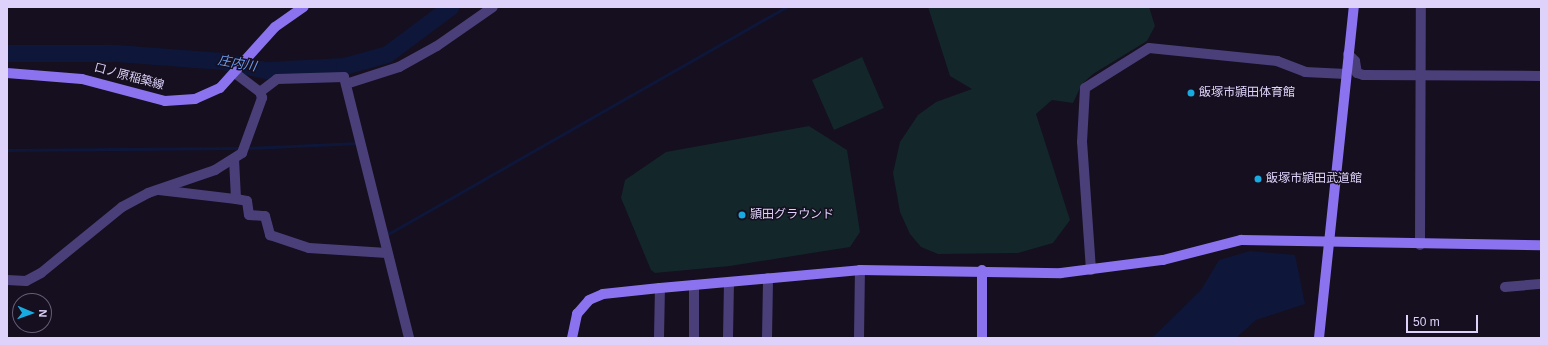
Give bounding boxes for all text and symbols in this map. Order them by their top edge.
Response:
water label: 庄内川 [216,53,258,75]
street label: 口ノ原稲築線 [92,61,166,93]
place label: 飯塚市頴田体育館 [1199,86,1295,100]
marker: 飯塚市頴田体育館 [1186,88,1196,98]
place label: 飯塚市頴田武道館 [1266,172,1362,186]
marker: 飯塚市頴田武道館 [1253,174,1263,184]
place label: 頴田グラウンド [750,208,834,222]
marker: 頴田グラウンド [737,210,747,220]
north arrow [12,293,52,333]
scale bar [1408,307,1480,333]
text: N [37,309,49,318]
text: 50 m [1413,315,1440,329]

